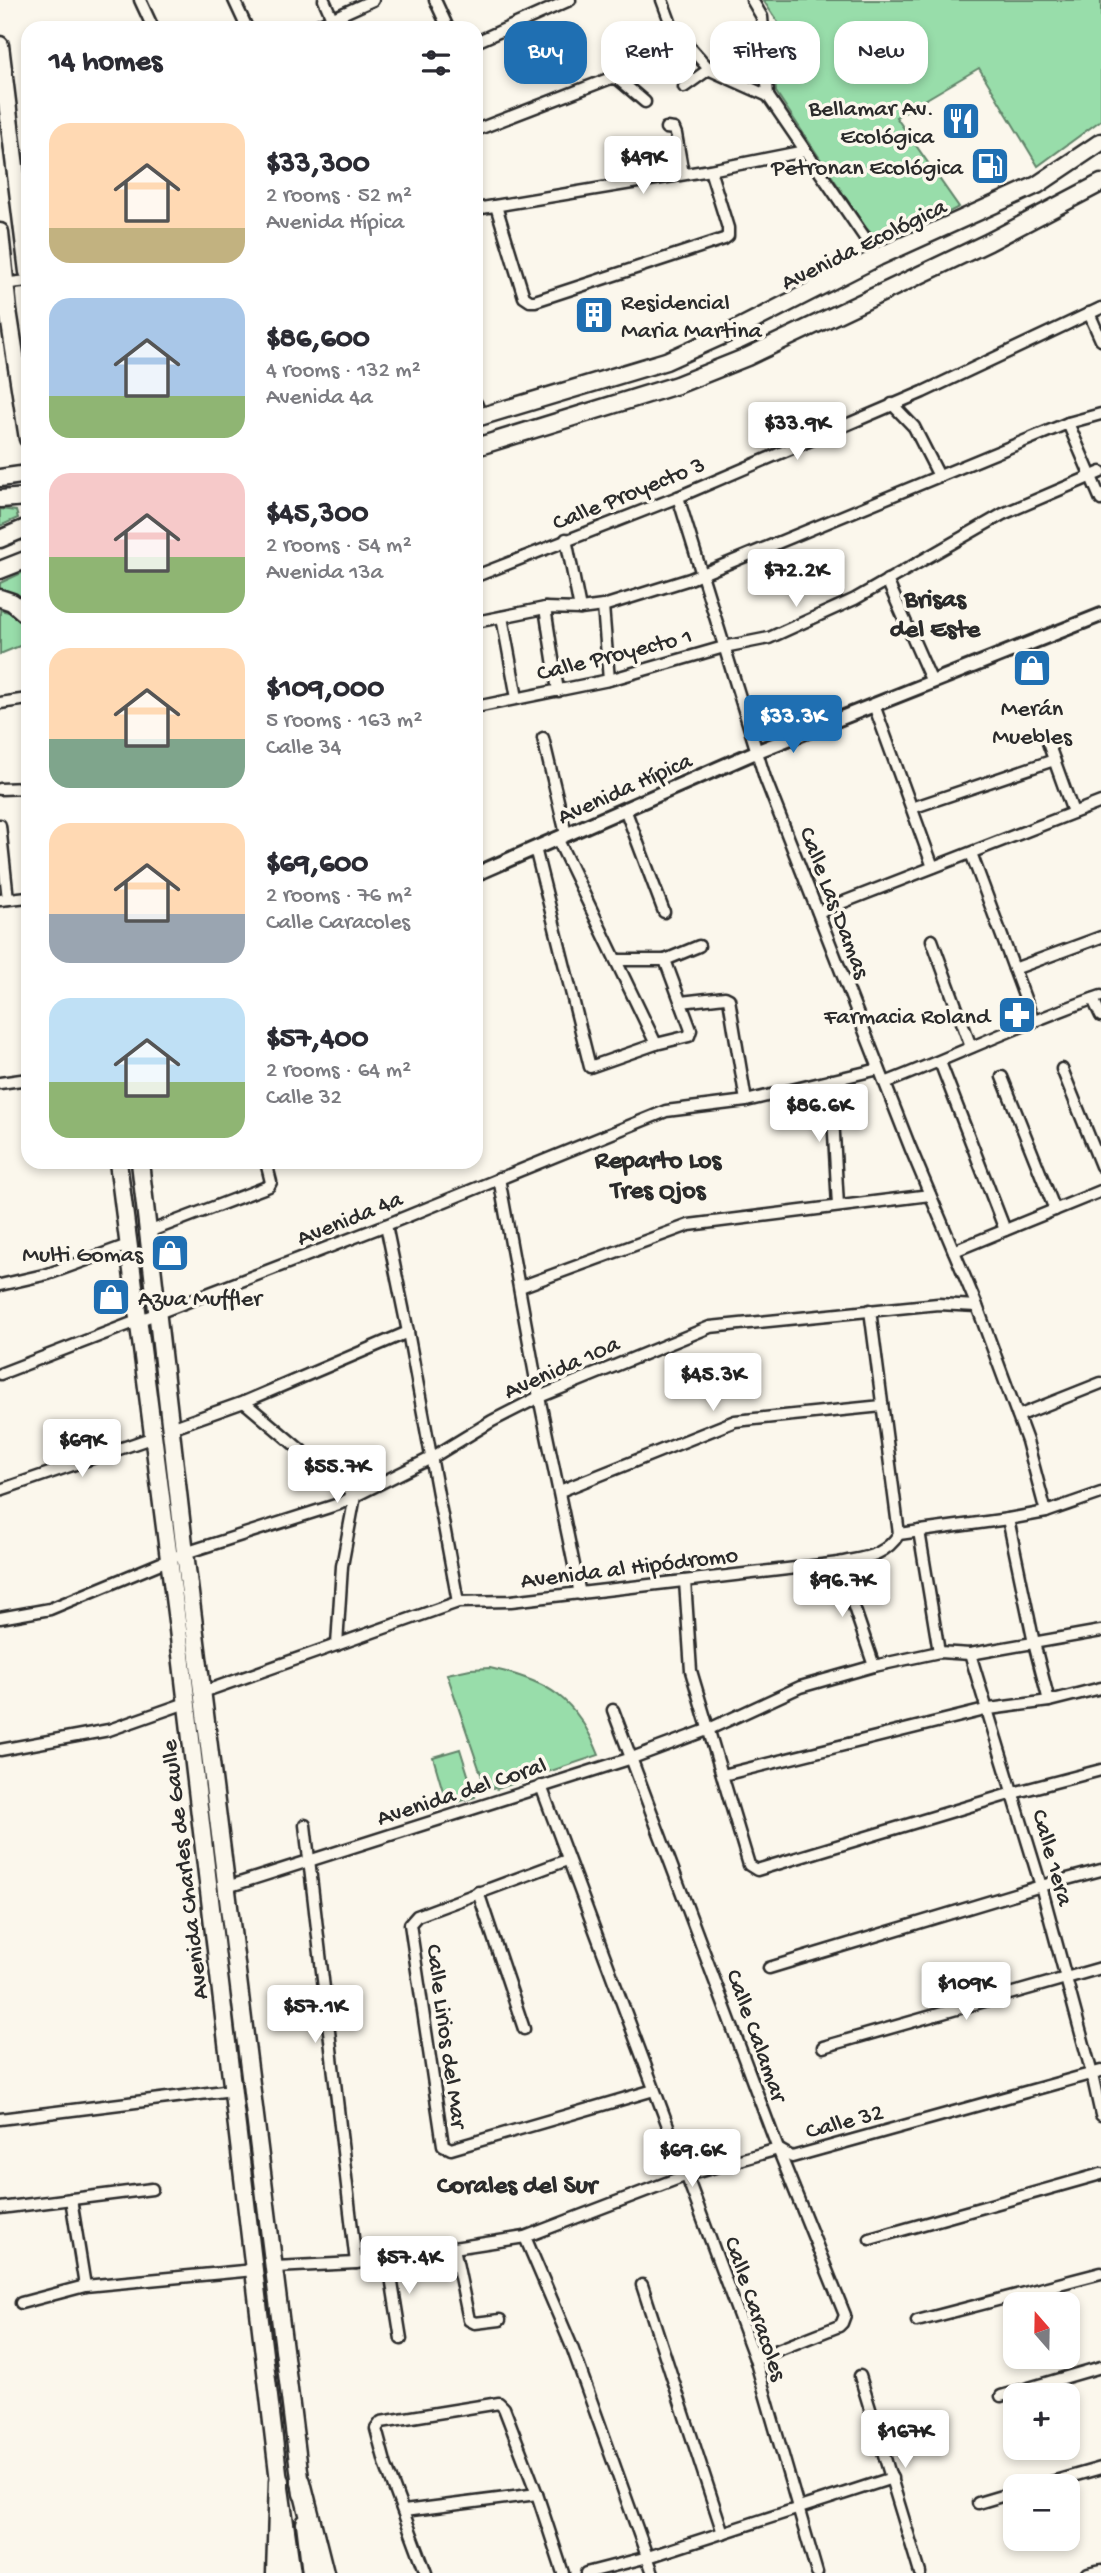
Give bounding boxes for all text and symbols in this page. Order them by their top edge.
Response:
chip: Buy [504,21,587,84]
chip: Rent [601,21,696,84]
chip: Filters [710,21,820,84]
chip: New [834,21,928,84]
icon: filters [417,44,455,82]
text: 14 homes [49,46,162,81]
place label: Bellamar Av. Ecológica [808,96,935,153]
restaurant icon: Bellamar Av. Ecológica [940,100,982,142]
pin: $49K [602,136,684,196]
text: $49K [620,145,666,172]
fuel station icon: Petronan Ecológica [969,145,1011,187]
text: $33,300 [266,148,370,183]
icon: home [105,151,189,235]
place label: Petronan Ecológica [770,155,964,184]
text: 2 rooms · 52 m² [266,183,412,210]
street label: Avenida Ecológica [777,193,953,299]
text: Avenida Hípica [266,210,404,237]
place label: Residencial Maria Martina [621,290,763,347]
building icon: Residencial Maria Martina [573,294,615,336]
text: $86,600 [266,323,370,358]
icon: home [105,326,189,410]
text: 4 rooms · 132 m² [266,358,421,385]
text: Avenida 4a [266,385,373,412]
pin: $33.9K [740,402,854,462]
text: $33.9K [764,411,830,438]
street label: Calle Proyecto 3 [549,451,710,539]
text: $45,300 [266,498,369,533]
icon: home [105,501,189,585]
text: 2 rooms · 54 m² [266,533,412,560]
pin: $72.2K [739,550,853,609]
text: $72.2K [764,558,828,585]
text: Avenida 13a [266,560,383,587]
district label: Brisas del Este [890,586,982,647]
street label: Calle Proyecto 1 [534,623,696,690]
shop icon: Merán Muebles [1011,647,1053,689]
text: $109,000 [266,673,384,708]
icon: home [105,676,189,760]
pin: $33.3K [736,696,850,755]
place label: Merán Muebles [992,696,1073,753]
text: $33.3K [760,704,826,731]
text: 5 rooms · 163 m² [266,708,422,735]
text: Calle 34 [266,735,342,762]
street label: Avenida Hípica [554,747,698,833]
street label: Calle Las Damas [791,823,875,984]
text: $69,600 [266,848,368,883]
icon: home [105,851,189,935]
text: 2 rooms · 76 m² [266,883,412,910]
text: Calle Caracoles [266,910,410,937]
pharmacy icon: Farmacia Roland [996,994,1038,1036]
place label: Farmacia Roland [823,1004,992,1033]
text: $57,400 [266,1023,369,1058]
icon: home [105,1026,189,1110]
text: 2 rooms · 64 m² [266,1058,411,1085]
pin: $86.6K [762,1084,876,1144]
text: Calle 32 [266,1085,342,1112]
text: $86.6K [786,1093,852,1120]
district label: Reparto Los Tres Ojos [594,1147,723,1208]
street label: Avenida 4a [293,1186,408,1255]
shop icon: Multi Gomas [149,1232,191,1274]
place label: Multi Gomas [22,1242,144,1271]
shop icon: Azua Muffler [90,1276,132,1318]
place label: Azua Muffler [138,1286,264,1315]
street label: Avenida 10a [500,1331,625,1408]
pin: $45.3K [656,1354,770,1413]
text: $45.3K [680,1362,746,1389]
pin: $69K [41,1420,123,1479]
text: $69K [59,1428,105,1455]
pin: $55.7K [280,1446,394,1505]
text: $55.7K [304,1454,370,1481]
street label: Avenida al Hipódromo [519,1542,740,1597]
pin: $96.7K [785,1560,899,1619]
text: $96.7K [809,1568,875,1595]
street label: Avenida Charles de Gaulle [156,1737,217,2001]
street label: Avenida del Coral [374,1752,551,1834]
street label: Calle 1era [1023,1806,1078,1910]
street label: Calle Lirios del Mar [417,1943,472,2133]
pin: $109K [917,1962,1015,2022]
street label: Calle Calamar [717,1966,793,2109]
text: $109K [938,1971,994,1998]
pin: $57.1K [258,1986,372,2045]
text: $57.1K [283,1994,347,2021]
street label: Calle 32 [803,2099,887,2148]
pin: $69.6K [635,2130,749,2189]
text: $69.6K [659,2138,725,2165]
district label: Corales del Sur [437,2172,600,2203]
street label: Calle Caracoles [716,2233,792,2386]
pin: $57.4K [352,2236,466,2296]
text: $57.4K [376,2245,442,2272]
north arrow [1003,2292,1080,2370]
map controls [1003,2292,1080,2551]
button: + [1003,2383,1080,2460]
pin: $167K [856,2410,954,2470]
text: $167K [877,2419,933,2446]
button: − [1003,2474,1080,2551]

